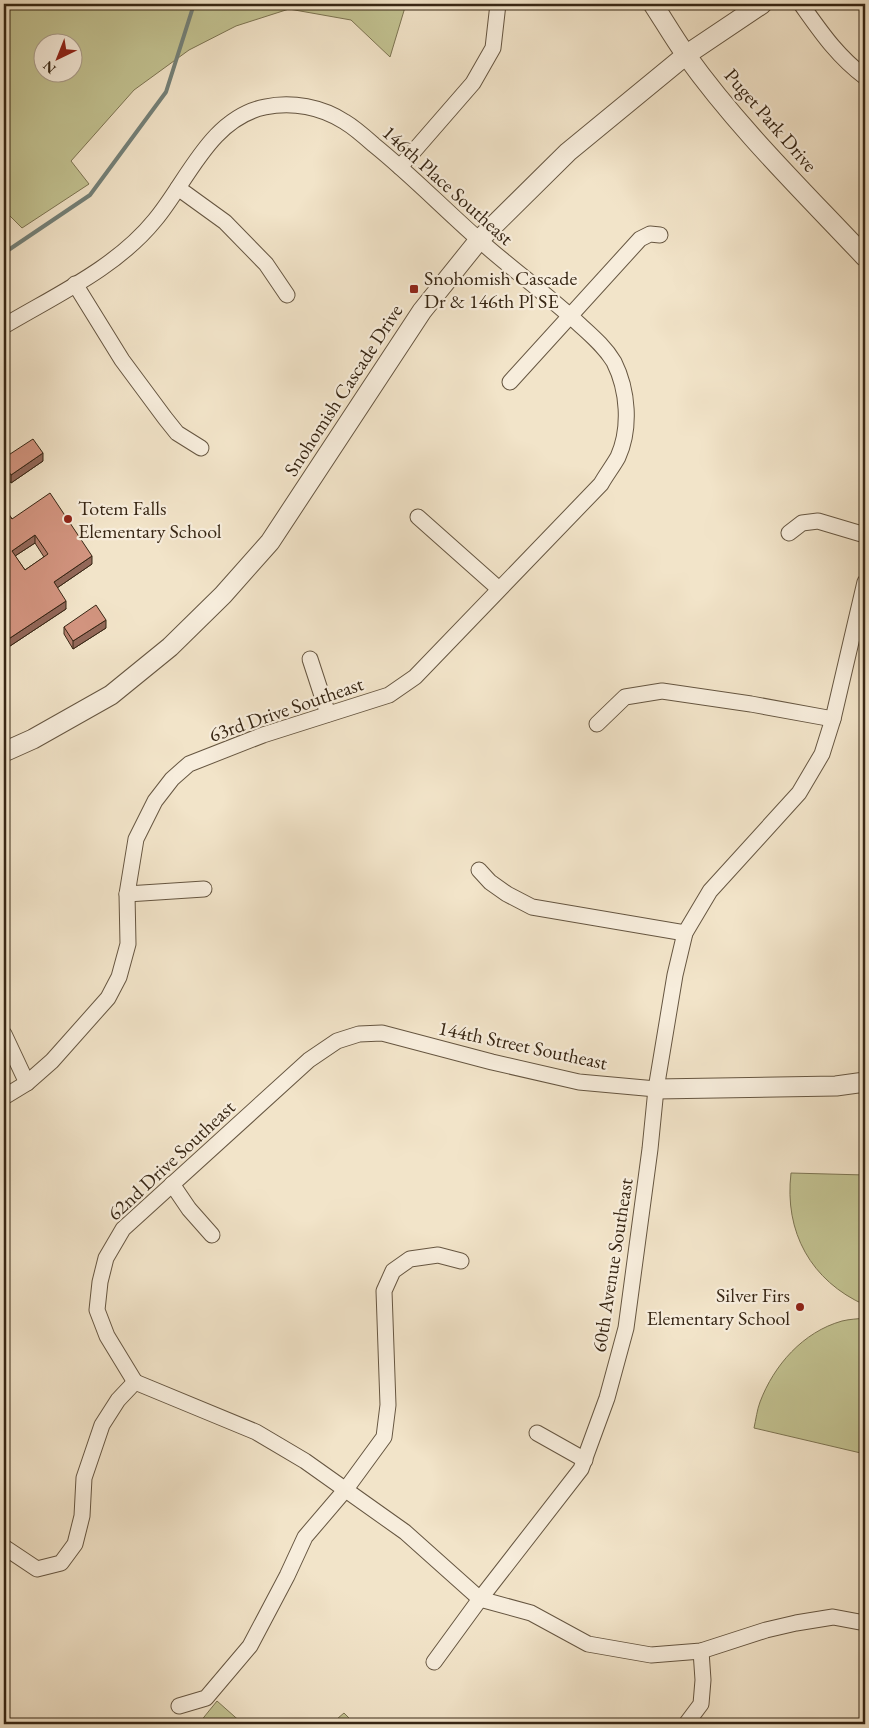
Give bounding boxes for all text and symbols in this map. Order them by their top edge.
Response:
north arrow [32,32,82,82]
text: N [38,57,59,78]
street label: Puget Park Drive [719,63,823,177]
street label: 146th Place Southeast [377,119,519,251]
place label: Snohomish Cascade Dr & 146th Pl SE [424,265,577,314]
marker: Snohomish Cascade Dr & 146th Pl SE [408,283,420,295]
street label: Snohomish Cascade Drive [278,299,408,481]
place label: Totem Falls Elementary School [78,495,222,544]
marker: Totem Falls Elementary School [62,513,74,525]
street label: 63rd Drive Southeast [205,670,367,748]
street label: 144th Street Southeast [436,1014,611,1076]
street label: 62nd Drive Southeast [102,1094,241,1226]
street label: 60th Avenue Southeast [585,1175,639,1354]
place label: Silver Firs Elementary School [646,1282,790,1331]
marker: Silver Firs Elementary School [794,1301,806,1313]

